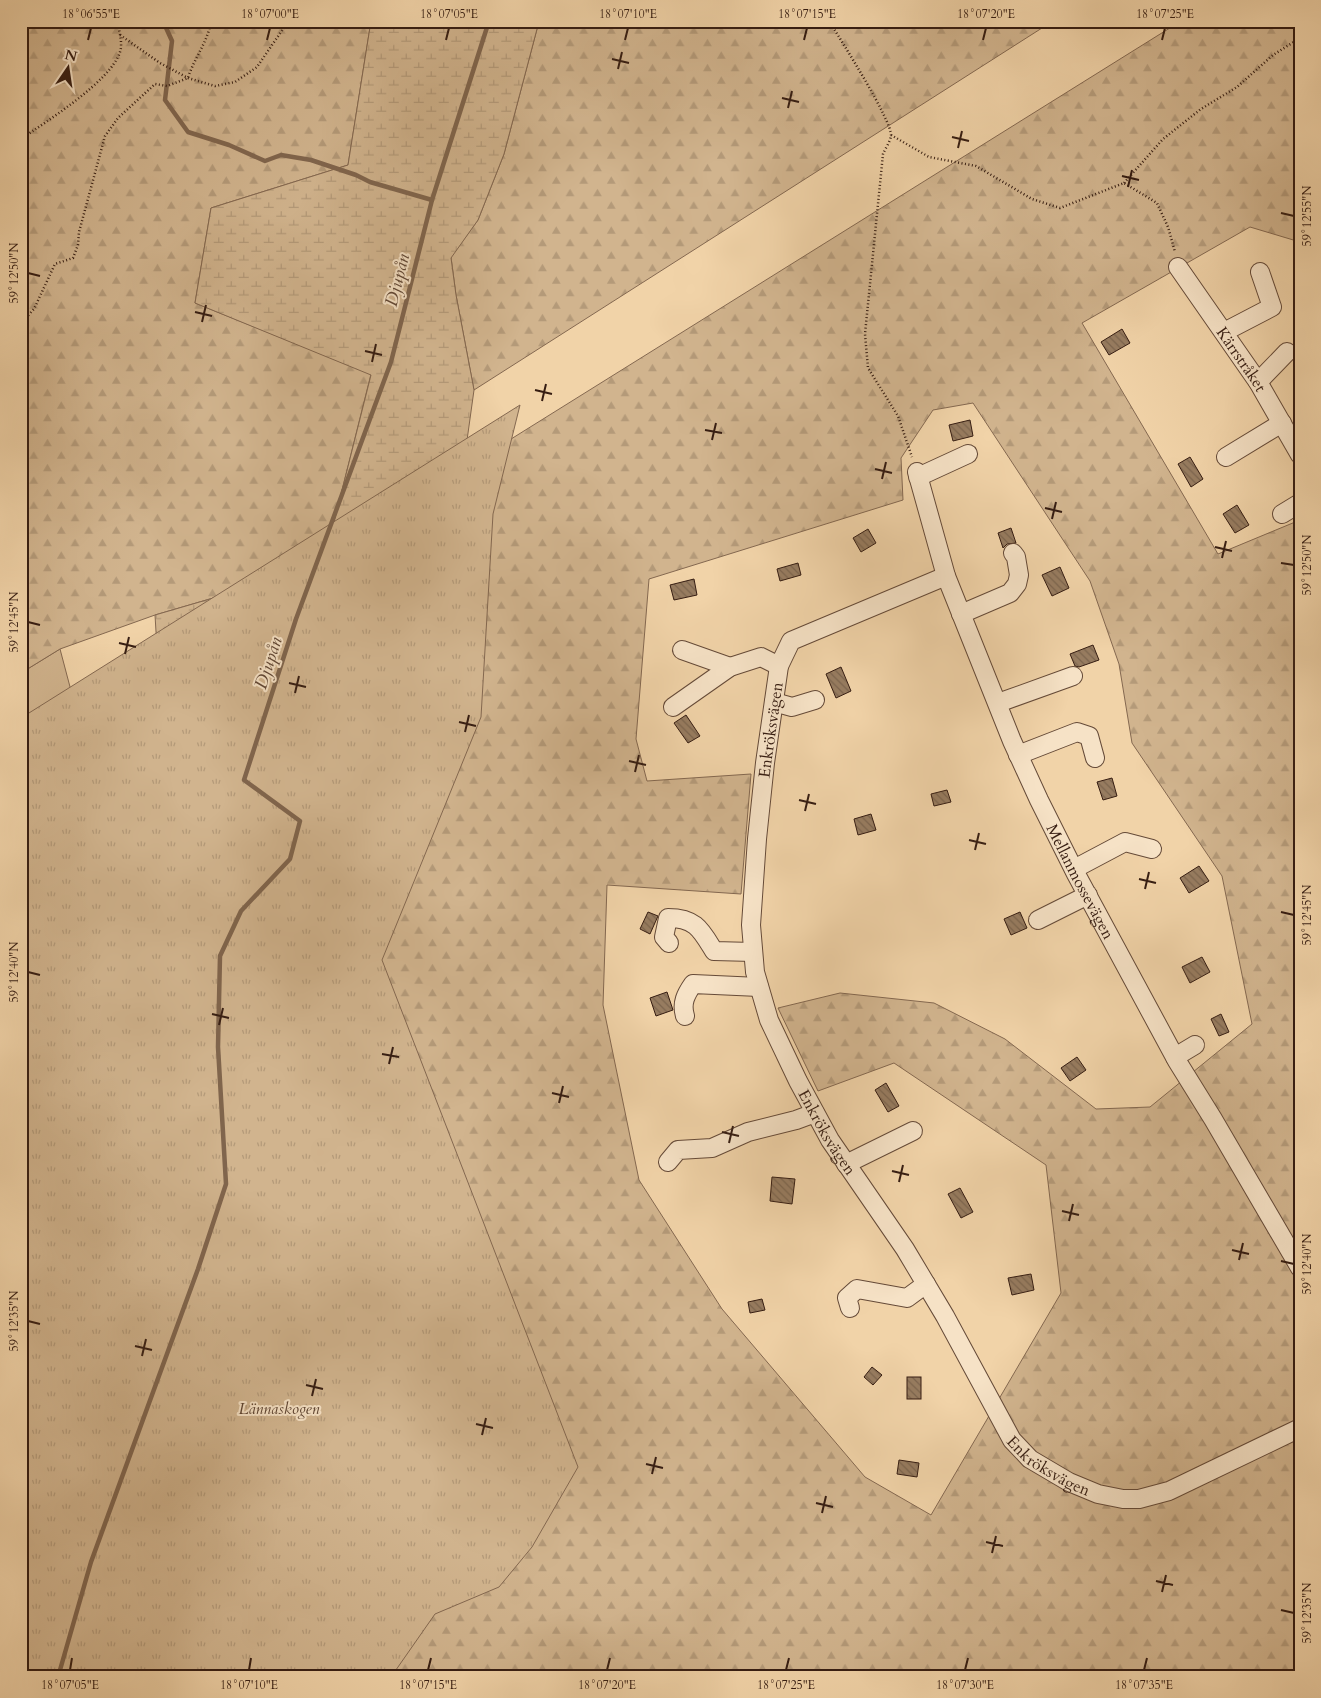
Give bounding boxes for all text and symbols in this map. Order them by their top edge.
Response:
text: 18°06'55"E [62,6,120,22]
text: 18°07'00"E [241,6,299,22]
text: 18°07'05"E [420,6,478,22]
text: 18°07'10"E [599,6,657,22]
text: 18°07'15"E [778,6,836,22]
text: 18°07'20"E [957,6,1015,22]
text: 18°07'25"E [1136,6,1194,22]
north arrow [42,42,92,92]
text: N [63,45,79,66]
text: 59°12'55"N [1299,185,1315,246]
text: 59°12'50"N [6,242,22,303]
water label: Djupån [379,251,416,309]
street label: Kärrstråket [1211,323,1271,396]
text: 59°12'50"N [1299,534,1315,595]
text: 59°12'45"N [6,591,22,652]
water label: Djupån [248,634,289,693]
street label: Enkröksvägen [753,681,789,779]
street label: Mellanmossevägen [1041,820,1119,943]
text: 59°12'45"N [1299,884,1315,945]
text: 59°12'40"N [6,941,22,1002]
street label: Enkröksvägen [793,1086,861,1180]
text: 59°12'40"N [1299,1233,1315,1294]
text: 59°12'35"N [6,1290,22,1351]
park label: Lännaskogen [238,1398,320,1420]
street label: Enkröksvägen [1001,1431,1093,1502]
text: 59°12'35"N [1299,1582,1315,1643]
text: 18°07'05"E [41,1677,99,1693]
text: 18°07'10"E [220,1677,278,1693]
text: 18°07'15"E [399,1677,457,1693]
text: 18°07'20"E [578,1677,636,1693]
text: 18°07'25"E [757,1677,815,1693]
text: 18°07'30"E [936,1677,994,1693]
text: 18°07'35"E [1115,1677,1173,1693]

